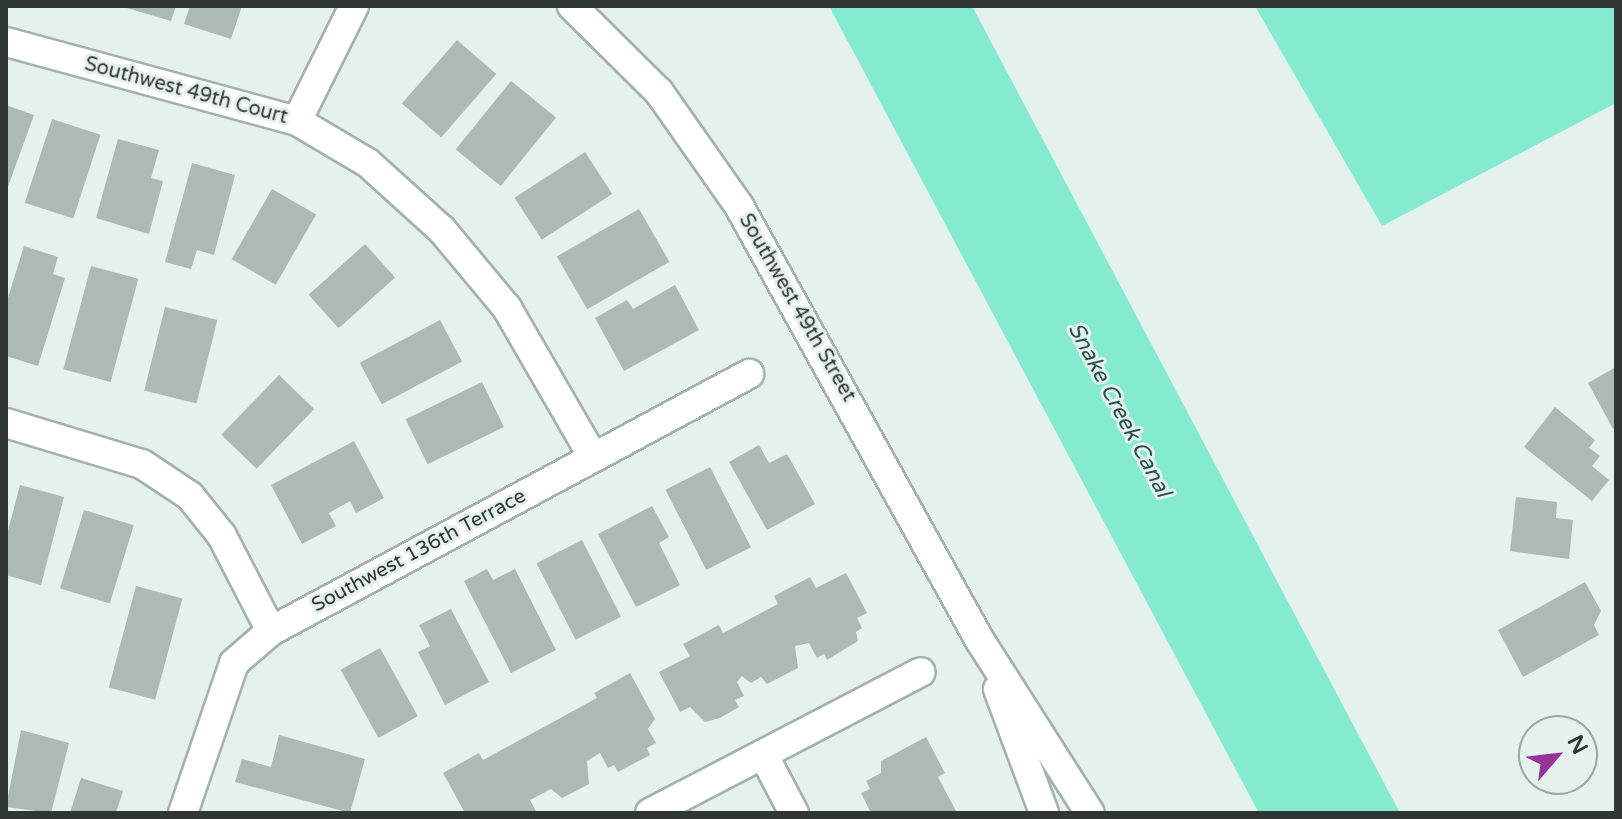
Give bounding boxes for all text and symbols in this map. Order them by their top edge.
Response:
street label: Southwest 49th Court [82,52,290,130]
street label: Southwest 49th Street [733,210,861,406]
water label: Snake Creek Canal [1062,318,1176,502]
street label: Southwest 136th Terrace [308,484,530,618]
north arrow [1518,715,1598,795]
text: N [1562,731,1593,759]

